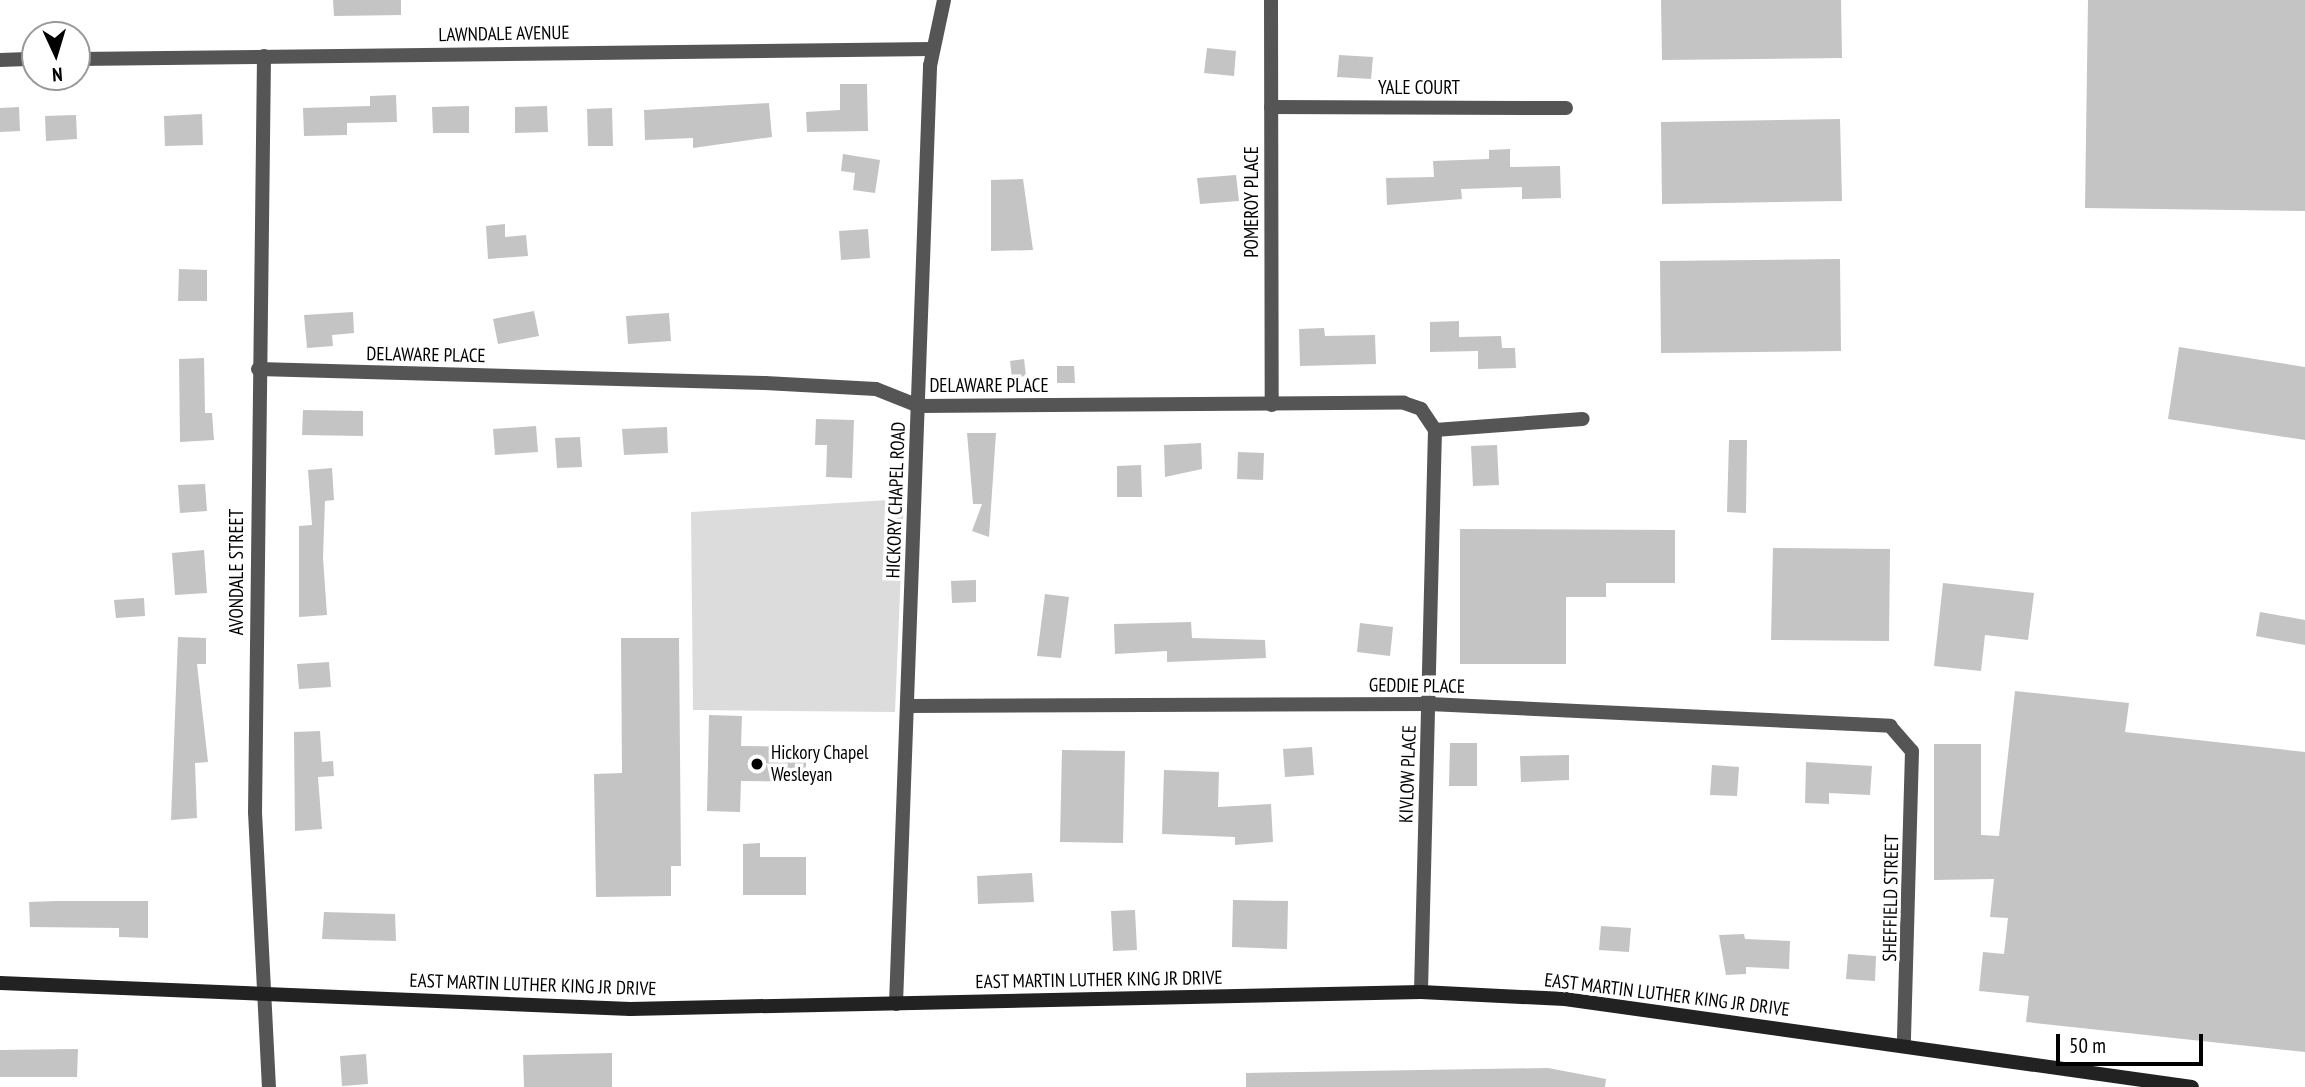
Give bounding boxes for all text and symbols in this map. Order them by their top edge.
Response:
north arrow [21,21,91,91]
street label: LAWNDALE AVENUE [438,21,570,47]
text: N [51,63,63,87]
street label: YALE COURT [1378,77,1460,99]
street label: POMEROY PLACE [1241,146,1263,258]
street label: DELAWARE PLACE [366,343,486,367]
street label: DELAWARE PLACE [929,375,1049,397]
street label: HICKORY CHAPEL ROAD [882,421,910,579]
street label: AVONDALE STREET [226,509,248,635]
street label: GEDDIE PLACE [1369,674,1465,698]
street label: KIVLOW PLACE [1395,724,1421,824]
place label: Hickory Chapel Wesleyan [771,742,869,786]
marker: Hickory Chapel Wesleyan [749,756,765,772]
street label: SHEFFIELD STREET [1878,834,1904,962]
street label: EAST MARTIN LUTHER KING JR DRIVE [975,966,1223,994]
street label: EAST MARTIN LUTHER KING JR DRIVE [409,969,657,1001]
street label: EAST MARTIN LUTHER KING JR DRIVE [1543,969,1791,1021]
scale bar [2060,1020,2207,1064]
text: 50 m [2069,1032,2106,1059]

